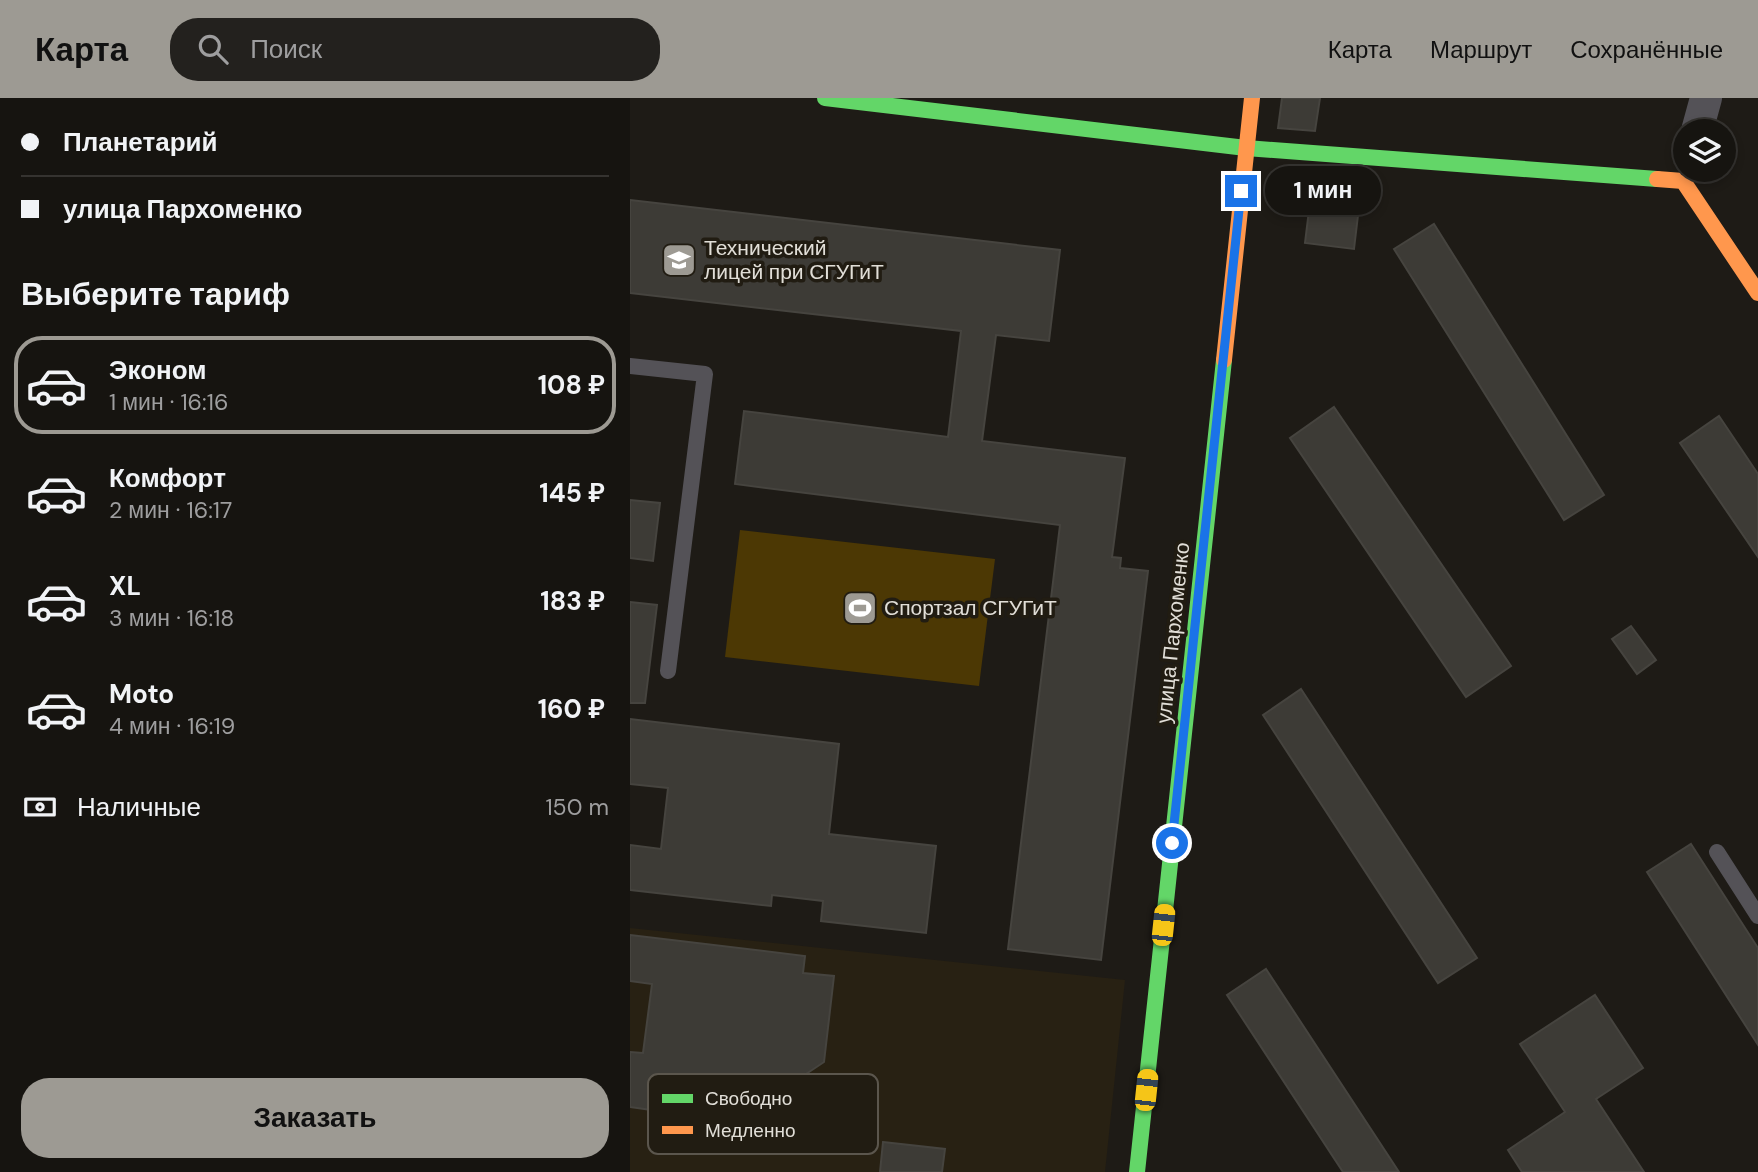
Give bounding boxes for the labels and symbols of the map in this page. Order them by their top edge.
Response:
callout: 1 мин [1266,166,1381,216]
route end [1225,175,1257,207]
place label: Технический лицей при СГУГиТ [704,234,884,286]
school or university icon: Технический лицей при СГУГиТ [660,241,698,279]
street label: улица Пархоменко [1150,541,1196,725]
sports icon: Спортзал СГУГиТ [841,589,879,627]
place label: Спортзал СГУГиТ [884,594,1057,622]
route start [1156,827,1188,859]
car [1151,903,1176,947]
car [1134,1068,1159,1112]
legend [648,1074,878,1154]
text: Свободно [705,1086,792,1111]
text: Медленно [705,1118,795,1143]

